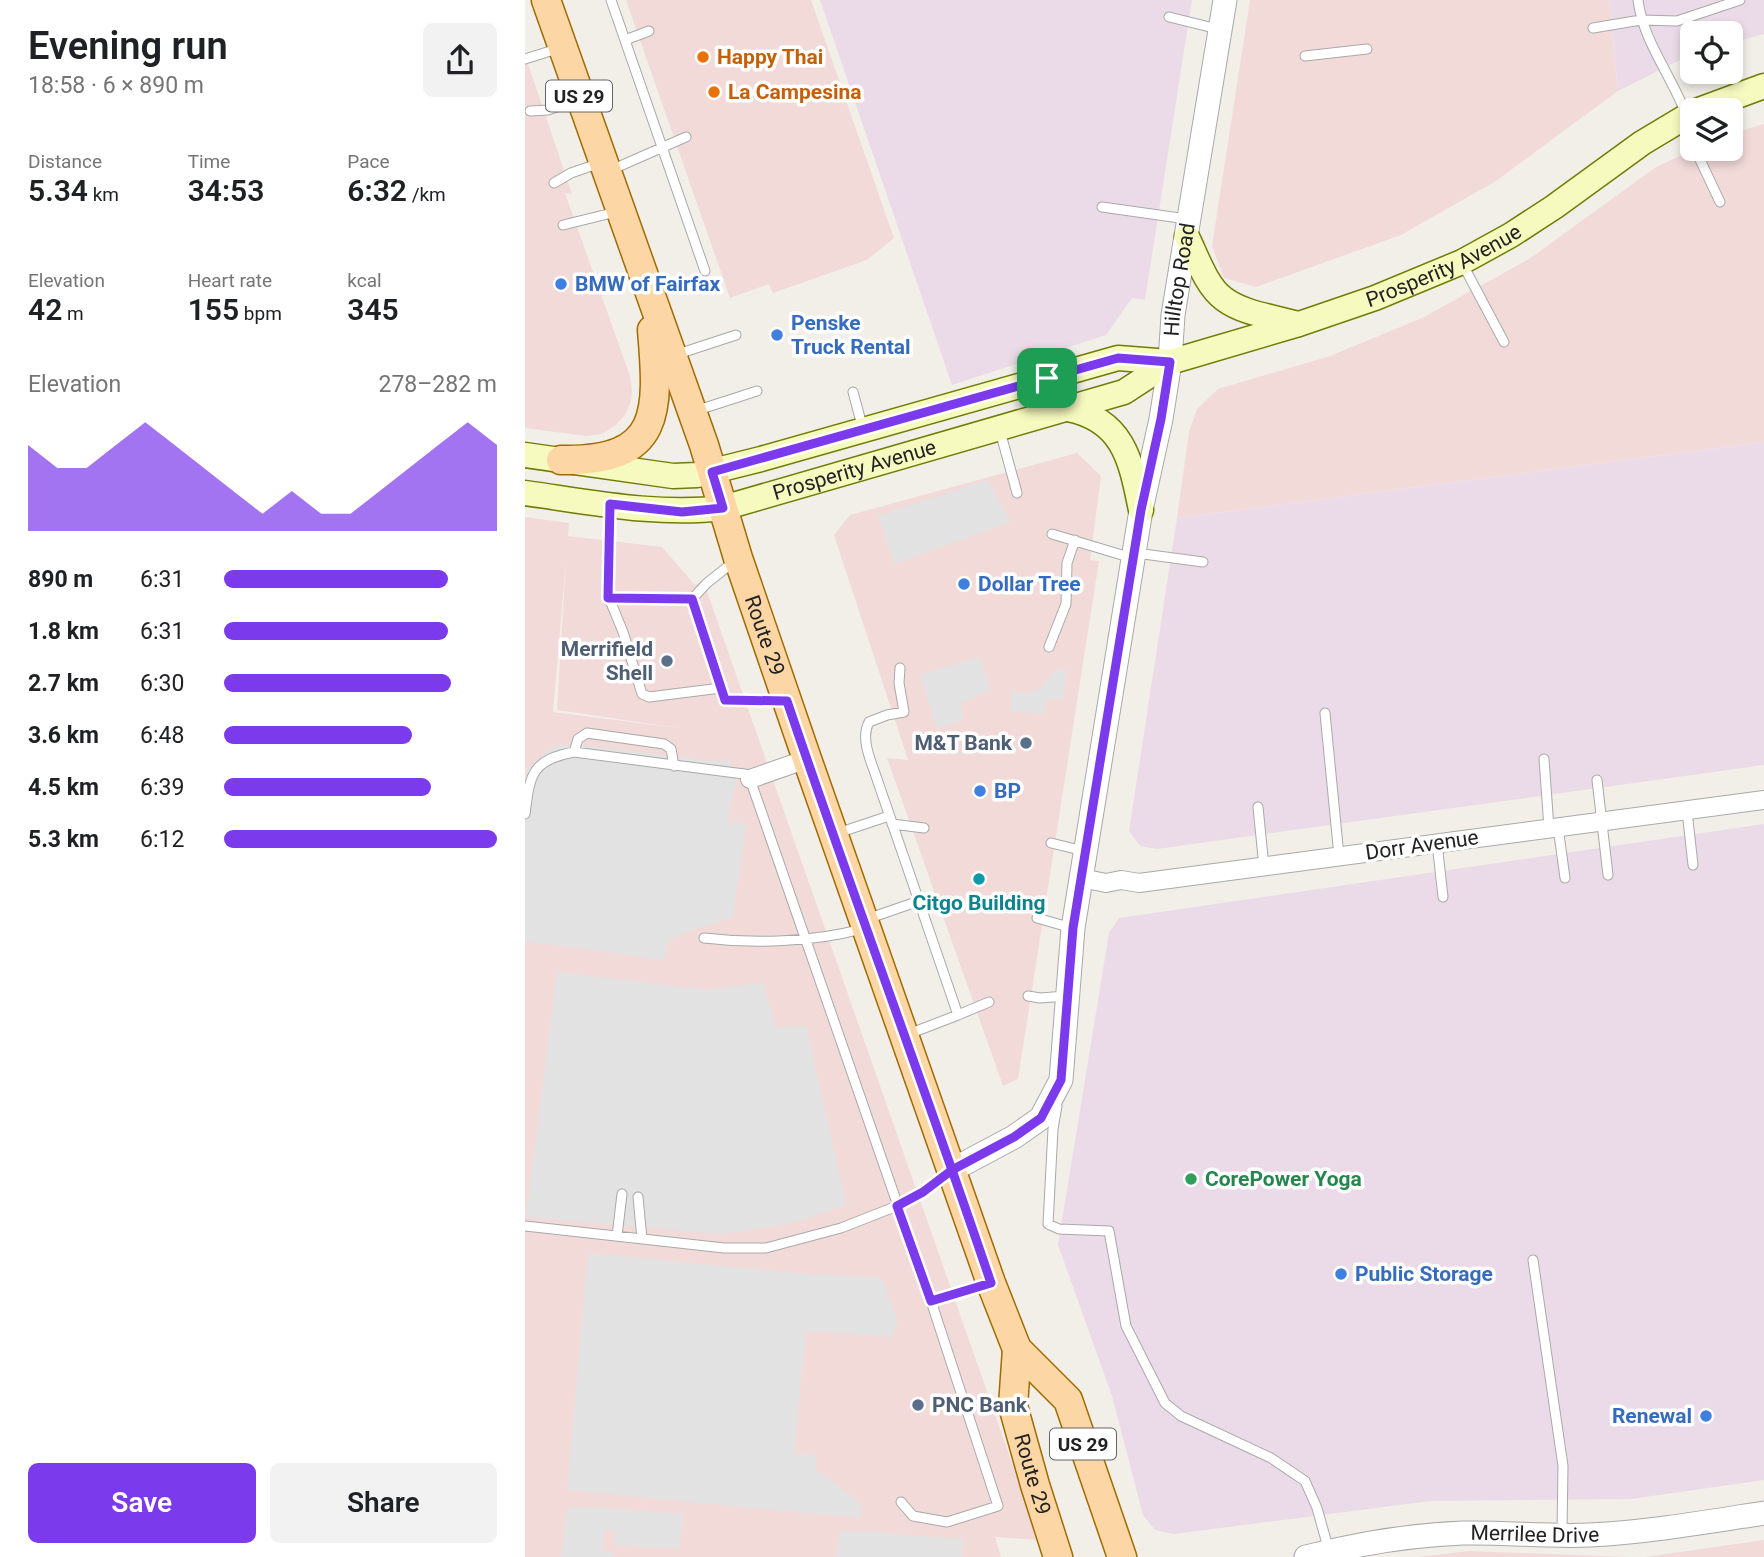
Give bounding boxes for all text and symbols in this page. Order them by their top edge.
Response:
map controls [1680,21,1743,161]
button: locate [1680,21,1743,84]
button: share [423,23,497,97]
text: Evening run [28,24,228,68]
place label: Happy Thai [717,45,823,69]
marker: Happy Thai [695,49,711,65]
text: 18:58 · 6 × 890 m [28,72,204,99]
road number: US 29 [546,80,612,111]
place label: La Campesina [728,80,862,104]
marker: La Campesina [706,84,722,100]
button: layers [1680,98,1743,161]
text: Distance [28,150,102,173]
text: Time [188,150,230,173]
text: Pace [347,150,390,173]
text: 5.34 [28,173,88,208]
text: 34:53 [188,173,264,208]
text: 6:32 [347,173,407,208]
text: km [88,183,119,206]
text: /km [407,183,446,206]
street label: Prosperity Avenue [1363,219,1526,312]
street label: Hilltop Road [1160,221,1200,337]
text: Elevation [28,269,105,292]
text: Heart rate [188,269,272,292]
text: kcal [347,269,382,292]
place label: BMW of Fairfax [575,272,721,296]
marker: BMW of Fairfax [553,276,569,292]
text: 42 [28,292,62,327]
text: 155 [188,292,239,327]
text: 345 [347,292,399,327]
text: m [62,302,84,325]
text: bpm [239,302,282,325]
place label: Penske Truck Rental [791,311,911,359]
marker: Penske Truck Rental [769,327,785,343]
pin [1017,348,1077,408]
icon: arrive [1028,359,1066,397]
text: Elevation [28,371,121,398]
text: 278–282 m [378,371,497,398]
street label: Prosperity Avenue [770,435,939,505]
text: 890 m [28,566,93,593]
text: 6:31 [140,566,184,593]
place label: Dollar Tree [978,572,1081,596]
marker: Dollar Tree [956,576,972,592]
street label: Route 29 [740,592,789,679]
text: 1.8 km [28,618,99,645]
text: 6:31 [140,618,184,645]
place label: Merrifield Shell [561,637,653,685]
marker: Merrifield Shell [659,653,675,669]
text: 2.7 km [28,670,99,697]
text: 6:30 [140,670,184,697]
text: 3.6 km [28,722,99,749]
text: 6:48 [140,722,184,749]
place label: M&T Bank [914,731,1013,755]
marker: M&T Bank [1018,735,1034,751]
text: 4.5 km [28,774,99,801]
text: 6:39 [140,774,184,801]
place label: BP [994,779,1021,803]
marker: BP [972,783,988,799]
street label: Dorr Avenue [1364,825,1480,865]
text: 5.3 km [28,826,99,853]
text: 6:12 [140,826,184,853]
marker: Citgo Building [971,871,987,887]
place label: Citgo Building [913,891,1045,915]
place label: CorePower Yoga [1205,1167,1362,1191]
marker: CorePower Yoga [1183,1171,1199,1187]
place label: Public Storage [1355,1262,1493,1286]
marker: Public Storage [1333,1266,1349,1282]
place label: PNC Bank [932,1393,1028,1417]
marker: PNC Bank [910,1397,926,1413]
place label: Renewal [1612,1404,1692,1428]
marker: Renewal [1698,1408,1714,1424]
road number: US 29 [1050,1428,1116,1460]
street label: Route 29 [1009,1431,1056,1518]
button: Save [28,1463,256,1543]
button: Share [270,1463,497,1543]
street label: Merrilee Drive [1470,1521,1600,1548]

